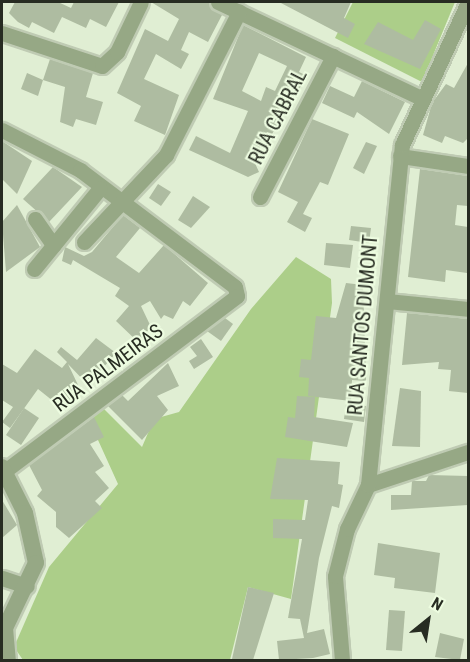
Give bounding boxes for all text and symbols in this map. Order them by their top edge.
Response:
street label: RUA CABRAL [244,66,312,168]
street label: RUA SANTOS DUMONT [343,234,383,416]
street label: RUA PALMEIRAS [48,319,168,417]
north arrow [398,590,458,650]
text: N [428,593,446,615]

